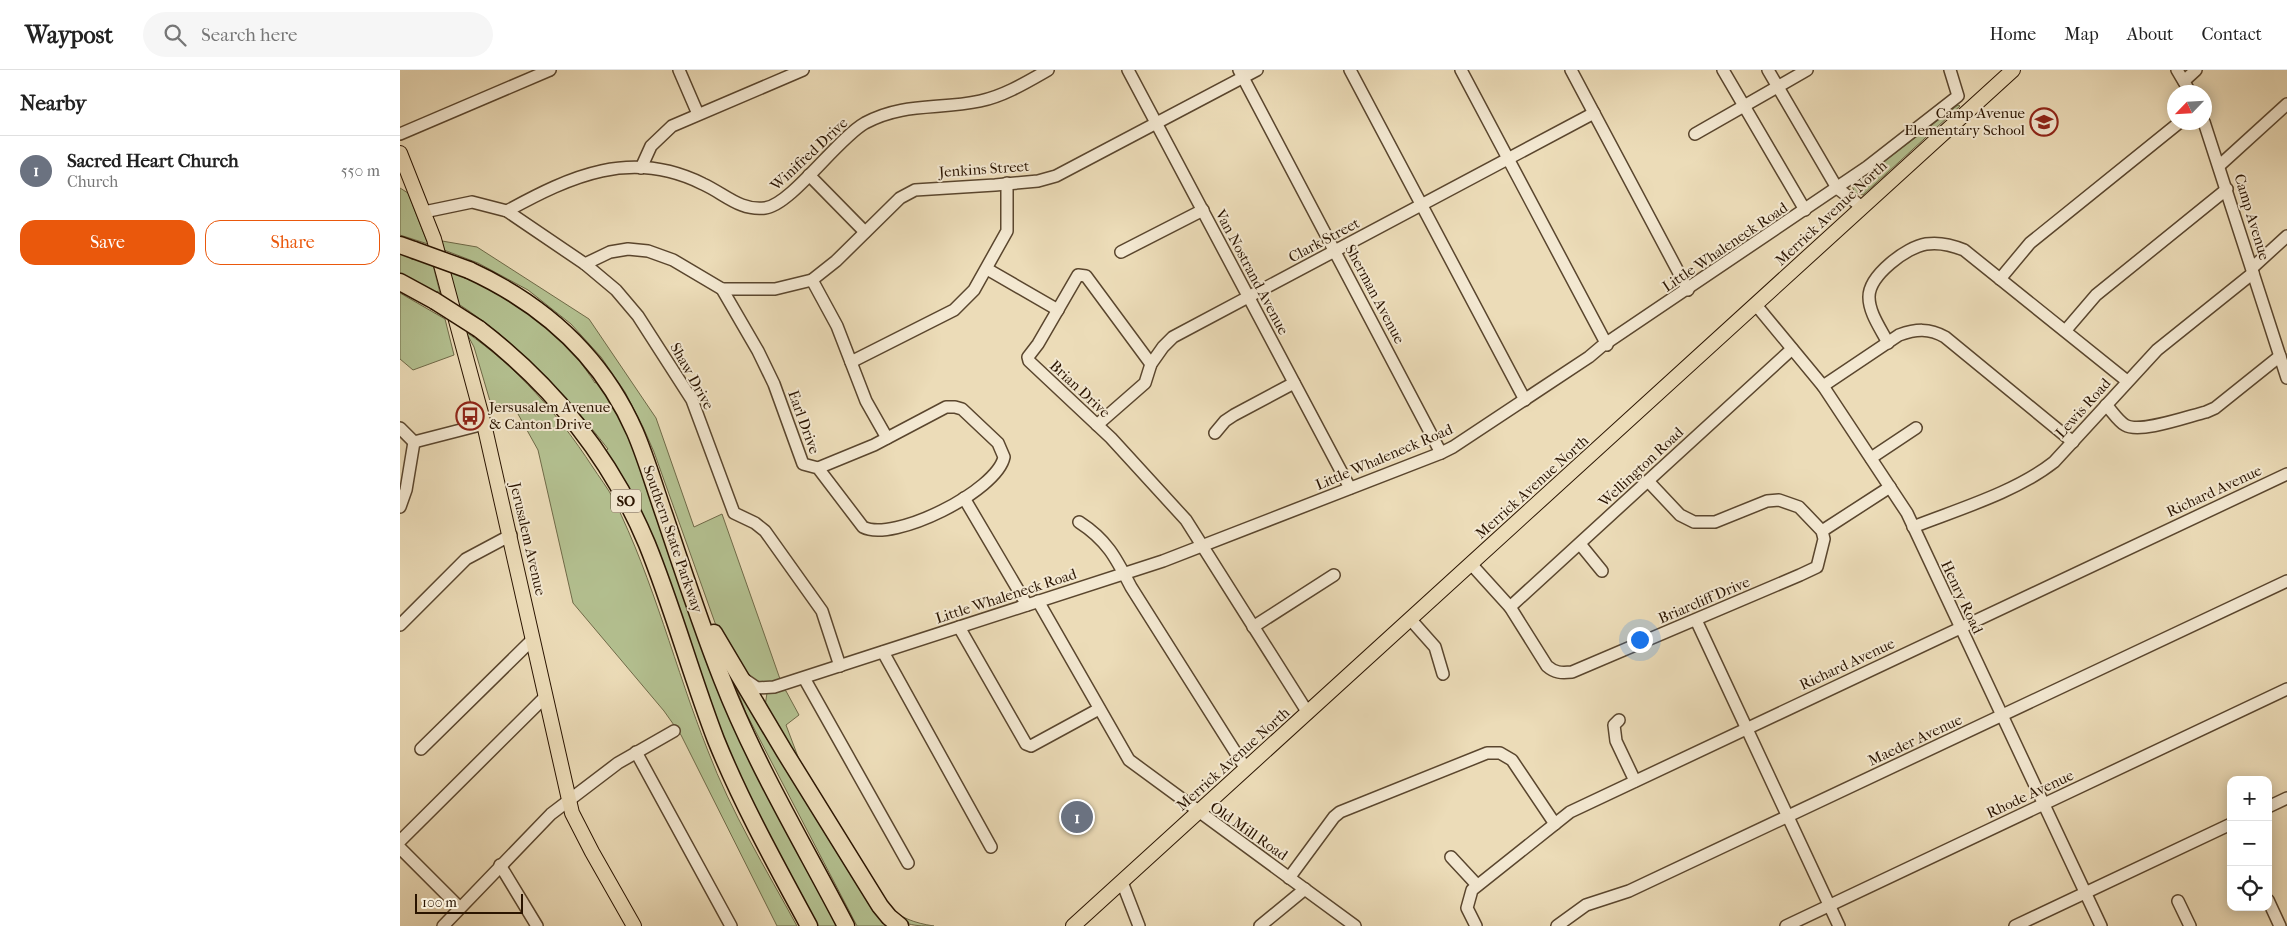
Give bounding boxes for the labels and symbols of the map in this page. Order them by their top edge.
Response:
north arrow [2167,85,2212,130]
place label: Camp Avenue Elementary School [1904,104,2026,139]
school or university icon: Camp Avenue Elementary School [2029,107,2059,137]
street label: Winifred Drive [766,113,852,195]
street label: Merrick Avenue North [1771,156,1891,269]
street label: Jenkins Street [937,157,1030,181]
street label: Camp Avenue [2230,172,2274,263]
street label: Little Whaleneck Road [1659,198,1792,296]
street label: Van Nostrand Avenue [1211,205,1293,338]
street label: Clark Street [1285,213,1363,266]
street label: Sherman Avenue [1341,241,1409,347]
street label: Shaw Drive [666,339,718,413]
street label: Brian Drive [1046,356,1114,422]
street label: Lewis Road [2051,374,2115,442]
street label: Earl Drive [784,388,824,457]
place label: Jersusalem Avenue & Canton Drive [488,398,611,433]
bus stop icon: Jersusalem Avenue & Canton Drive [455,401,485,431]
street label: Little Whaleneck Road [1313,420,1456,494]
street label: Wellington Road [1594,423,1688,511]
street label: Merrick Avenue North [1472,431,1593,543]
street label: Richard Avenue [2163,461,2265,521]
street label: Southern State Parkway [639,463,707,616]
street label: Jerusalem Avenue [506,480,550,598]
road number: SO [611,490,641,512]
street label: Henry Road [1937,557,1987,637]
street label: Little Whaleneck Road [933,564,1080,627]
street label: Briarcliff Drive [1656,572,1753,627]
your location [1627,627,1653,653]
street label: Richard Avenue [1796,634,1898,694]
street label: Merrick Avenue North [1173,703,1294,815]
street label: Maeder Avenue [1865,710,1965,770]
street label: Rhode Avenue [1984,766,2077,822]
pin: 1 [1061,798,1093,836]
street label: Old Mill Road [1207,798,1292,865]
scale bar [415,891,522,914]

